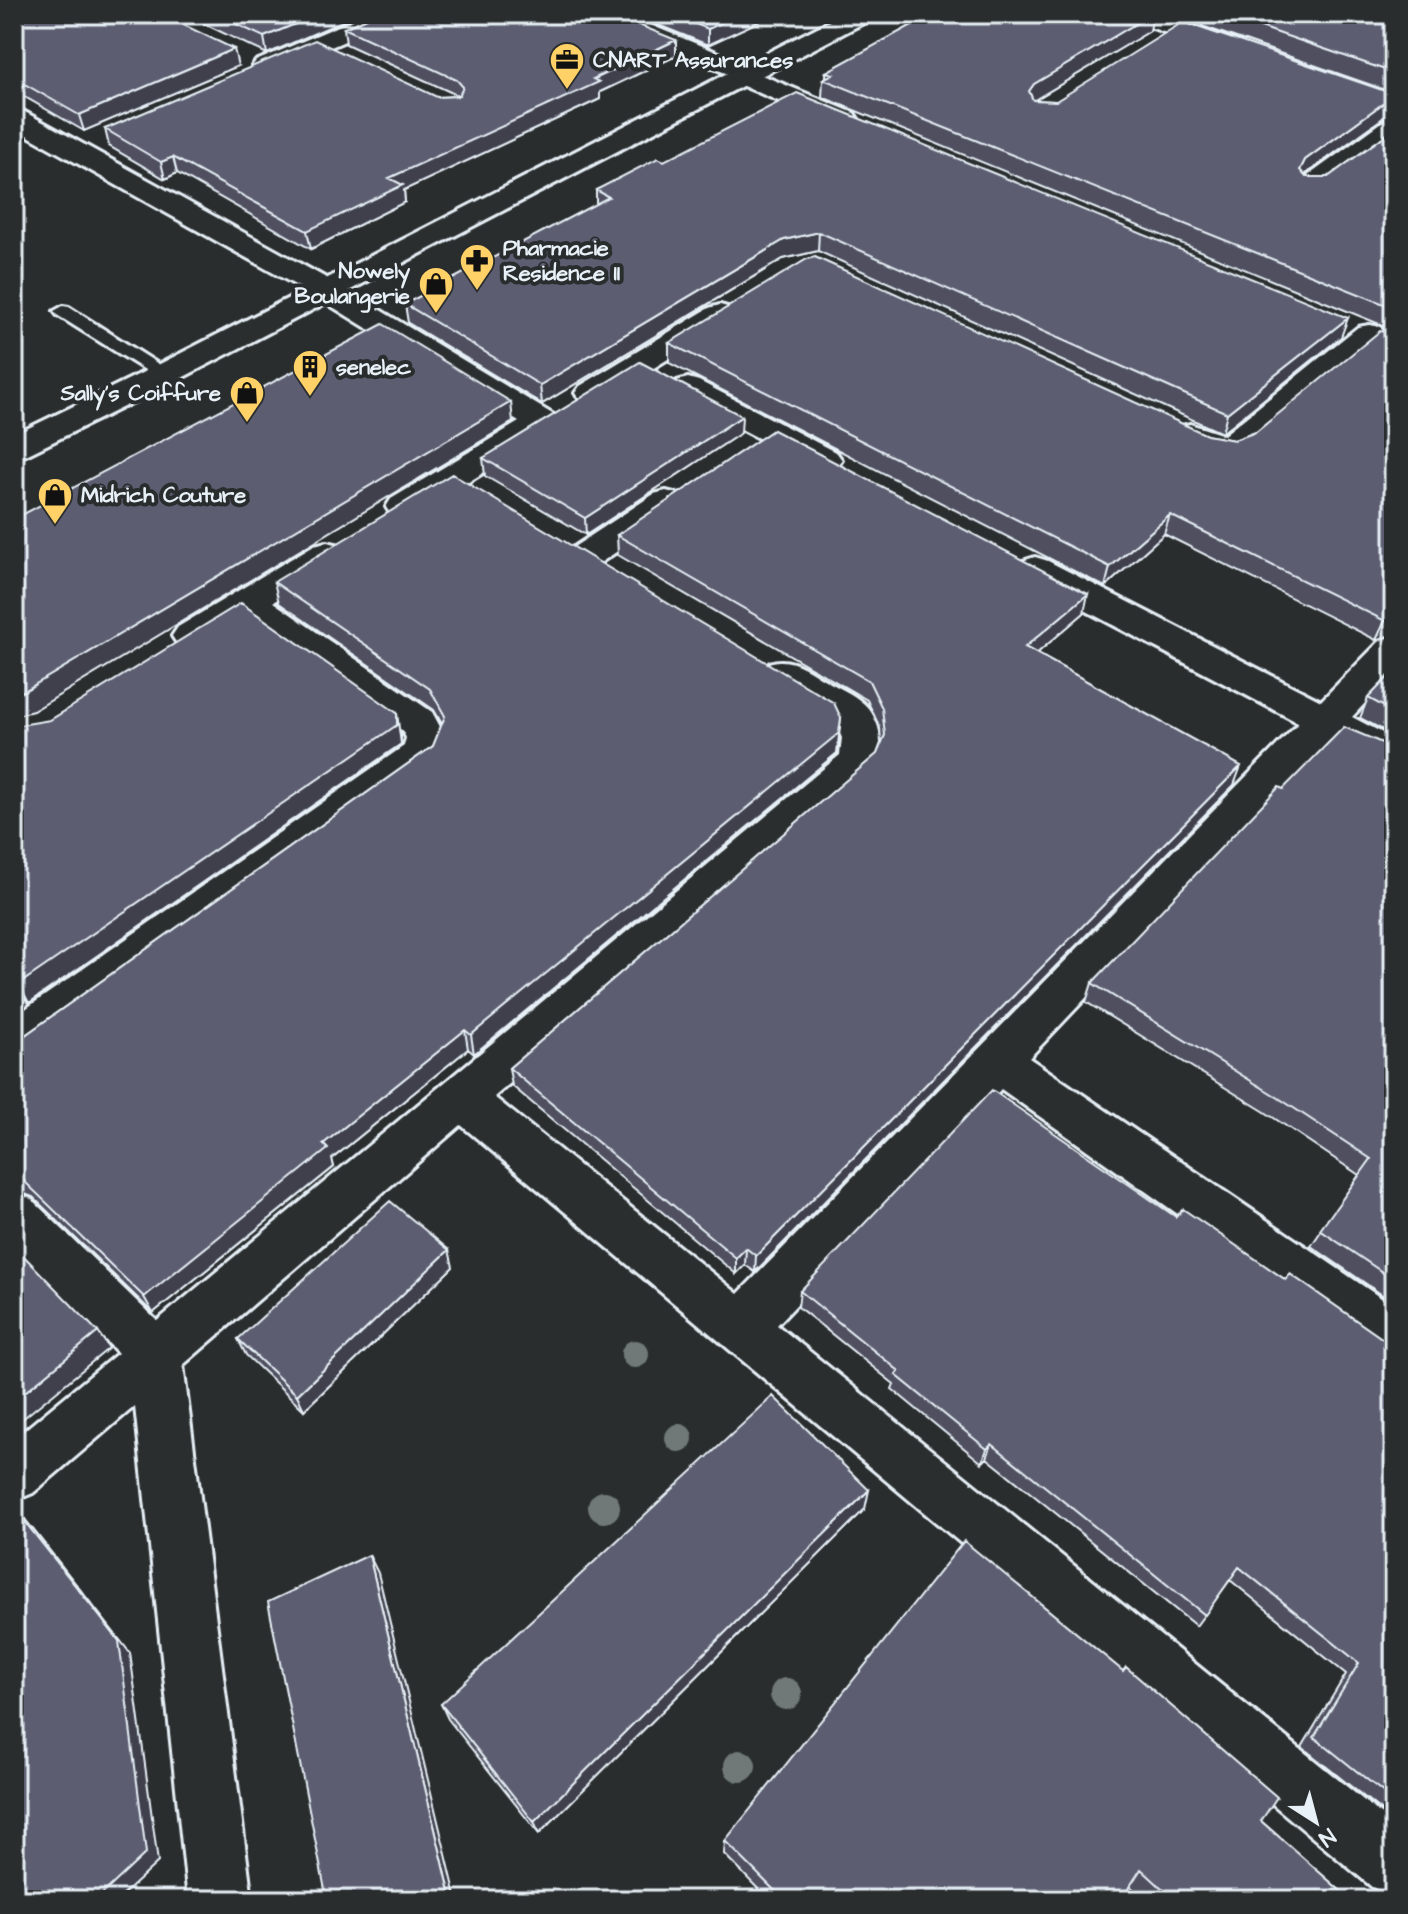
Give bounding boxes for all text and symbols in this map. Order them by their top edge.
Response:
office icon: CNART Assurances [548,41,586,91]
place label: CNART Assurances [593,45,793,76]
place label: Pharmacie Residence II [503,233,620,289]
pharmacy icon: Pharmacie Residence II [458,242,496,292]
place label: Nowely Boulangerie [295,256,411,313]
shop icon: Nowely Boulangerie [417,265,455,315]
building icon: senelec [291,348,329,398]
place label: senelec [336,352,411,383]
shop icon: Sally's Coiffure [228,374,266,424]
place label: Sally's Coiffure [60,378,221,411]
shop icon: Midrich Couture [36,476,74,526]
place label: Midrich Couture [81,480,246,511]
north arrow [1276,1782,1356,1862]
text: N [1312,1820,1342,1854]

